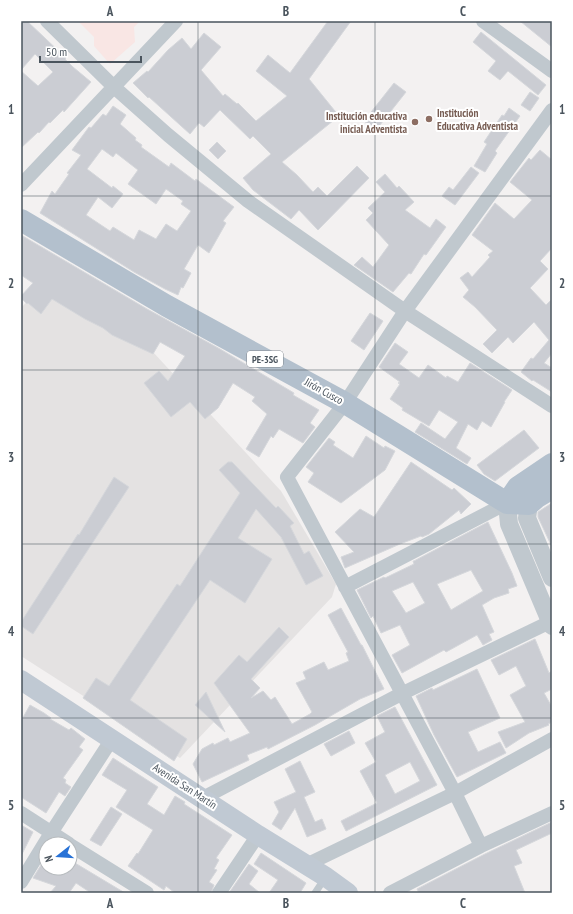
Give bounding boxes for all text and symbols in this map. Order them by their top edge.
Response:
text: A [106,3,114,20]
text: B [283,3,289,20]
text: C [460,3,466,20]
scale bar [40,38,141,64]
text: 50 m [46,44,67,59]
text: 1 [8,101,14,118]
text: 1 [559,101,565,118]
place label: Institución Educativa Adventista [437,106,519,133]
place label: Institución educativa inicial Adventista [326,109,407,136]
marker: Institución Educativa Adventista [424,114,434,124]
marker: Institución educativa inicial Adventista [410,117,420,127]
text: 2 [8,275,14,292]
text: 2 [559,275,565,292]
road number: PE-3SG [247,351,283,367]
street label: Jirón Cusco [301,374,346,407]
text: 3 [8,449,14,466]
text: 3 [559,449,565,466]
text: 4 [8,623,15,640]
text: 4 [559,623,566,640]
street label: Avenida San Martín [150,760,220,812]
text: 5 [8,797,14,814]
text: 5 [559,797,565,814]
north arrow [38,836,78,876]
text: N [41,854,56,864]
text: A [106,895,114,912]
text: B [283,895,289,912]
text: C [460,895,466,912]

